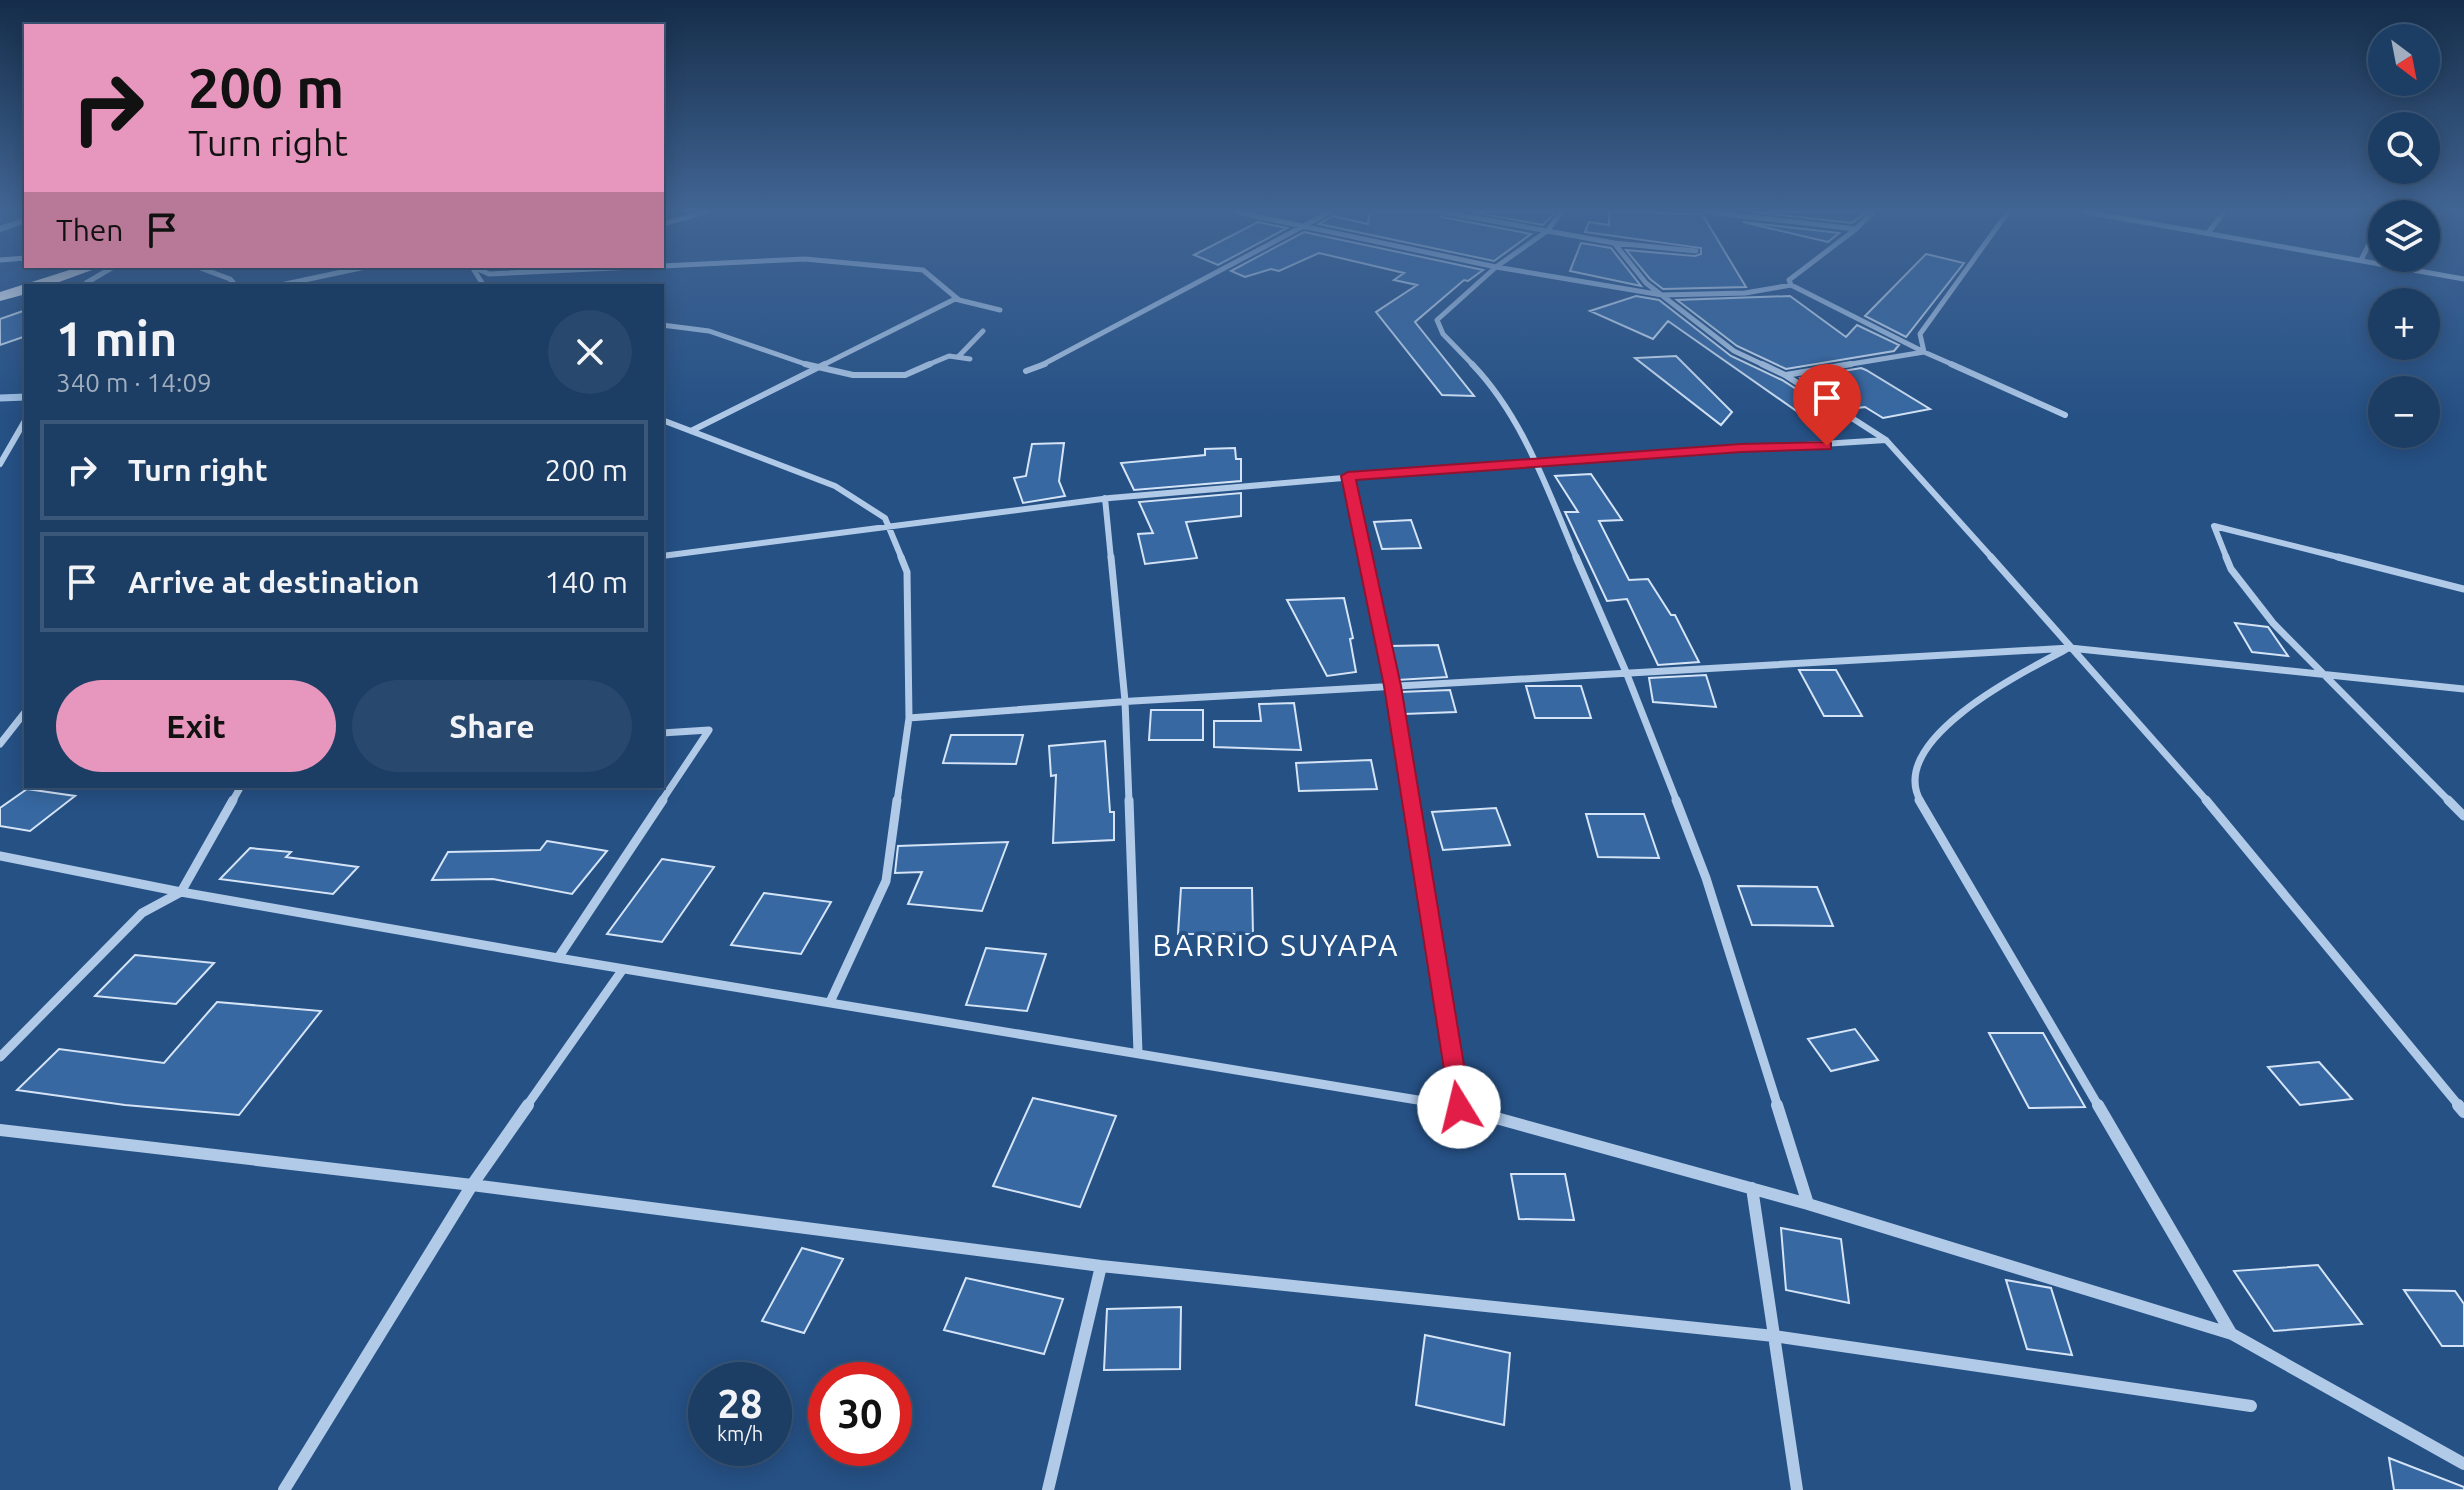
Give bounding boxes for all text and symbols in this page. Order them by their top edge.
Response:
north arrow [2368,24,2440,96]
map controls [2368,24,2440,448]
icon: right [56,56,160,160]
text: 200 m [188,56,344,119]
button: search [2368,112,2440,184]
text: Turn right [188,122,348,163]
button: layers [2368,200,2440,272]
icon: arrive [140,208,184,252]
text: Then [56,213,124,247]
button: + [2368,288,2440,360]
button: close [548,310,632,394]
text: 1 min [56,311,177,365]
pin [1793,364,1861,446]
text: 340 m · 14:09 [56,368,212,397]
icon: arrive [1805,376,1849,420]
button: − [2368,376,2440,448]
icon: right [60,448,104,492]
text: Turn right [128,453,268,487]
text: 200 m [544,453,628,487]
icon: arrive [60,560,104,604]
text: Arrive at destination [128,565,420,599]
text: 140 m [544,565,628,599]
button: Exit [56,680,336,772]
button: Share [352,680,632,772]
district label: BARRIO SUYAPA [1153,928,1399,962]
position arrow [1417,1065,1501,1149]
speed limit sign: 30 [808,1362,912,1466]
text: 28 [717,1381,763,1426]
text: km/h [717,1422,763,1445]

